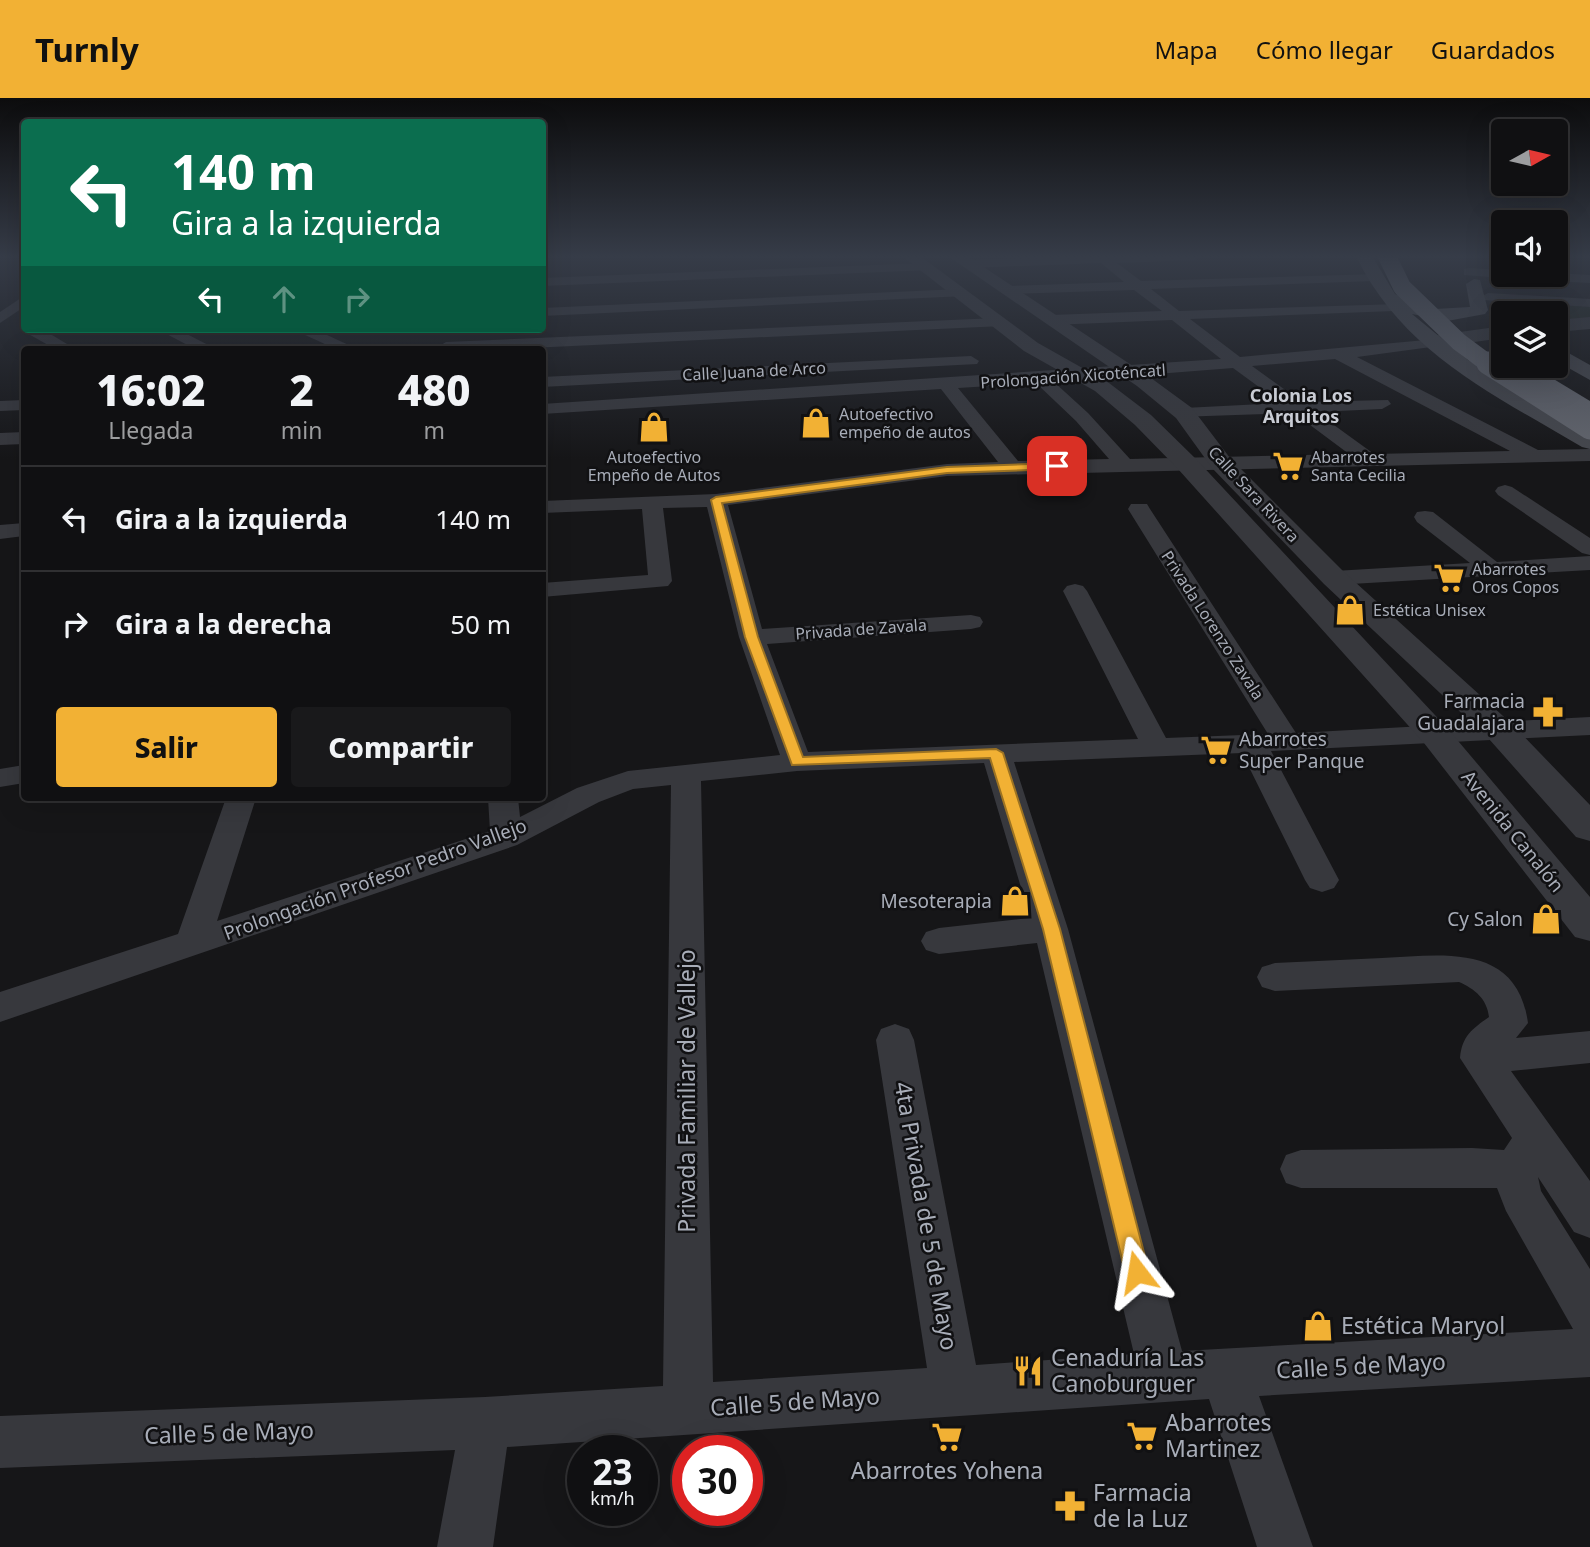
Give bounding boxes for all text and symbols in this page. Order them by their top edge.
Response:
text: Turnly [35,27,139,72]
text: Mapa [1154,33,1218,66]
text: Cómo llegar [1256,33,1393,66]
text: Guardados [1431,33,1555,66]
north arrow [1491,119,1568,196]
map controls [1491,119,1568,378]
text: 140 m [171,138,316,204]
icon: left [56,147,147,238]
text: Gira a la izquierda [171,201,441,244]
button: sound [1491,210,1568,287]
icon: left [192,280,230,318]
icon: ahead [265,280,303,318]
icon: right [338,280,376,318]
button: layers [1491,301,1568,378]
street label: Calle Juana de Arco [682,356,826,386]
street label: Prolongación Xicoténcatl [980,359,1166,393]
text: 16:02 [96,361,205,418]
text: 2 [289,361,314,418]
text: 480 [398,361,471,418]
district label: Colonia Los Arquitos [1250,383,1352,428]
place label: Autoefectivo empeño de autos [839,403,971,443]
shop icon: Autoefectivo empeño de autos [799,406,833,440]
shop icon: Autoefectivo Empeño de Autos [637,410,671,444]
text: Llegada [108,414,193,446]
text: min [281,414,322,446]
text: m [423,414,445,446]
pin [1027,436,1087,496]
street label: Calle Sara Rivera [1204,441,1304,547]
place label: Autoefectivo Empeño de Autos [588,446,720,486]
place label: Abarrotes Santa Cecilia [1311,446,1406,486]
icon: arrive [1038,447,1076,485]
supermarket icon: Abarrotes Santa Cecilia [1271,449,1305,483]
icon: left [56,500,94,538]
text: Gira a la izquierda [115,501,348,537]
text: 140 m [435,501,511,537]
street label: Privada Lorenzo Zavala [1157,546,1269,704]
place label: Abarrotes Oros Copos [1472,558,1559,598]
supermarket icon: Abarrotes Oros Copos [1432,561,1466,595]
shop icon: Estética Unisex [1333,593,1367,627]
place label: Estética Unisex [1373,599,1486,621]
icon: right [56,605,94,643]
text: Gira a la derecha [115,606,332,642]
text: 50 m [450,606,511,642]
street label: Privada de Zavala [794,613,928,645]
place label: Farmacia Guadalajara [1417,688,1525,736]
pharmacy icon: Farmacia Guadalajara [1531,695,1565,729]
button: Salir [56,707,277,787]
button: Compartir [291,707,511,787]
place label: Abarrotes Super Panque [1239,726,1364,774]
supermarket icon: Abarrotes Super Panque [1199,733,1233,767]
street label: Avenida Canalón [1456,765,1570,897]
street label: Prolongación Profesor Pedro Vallejo [220,812,530,946]
shop icon: Mesoterapia [998,884,1032,918]
place label: Mesoterapia [881,888,992,914]
shop icon: Cy Salon [1529,902,1563,936]
place label: Cy Salon [1447,906,1523,932]
street label: Privada Familiar de Vallejo [670,949,702,1233]
street label: 4ta Privada de 5 de Mayo [888,1079,966,1353]
position arrow [1100,1235,1174,1309]
shop icon: Estética Maryol [1301,1309,1335,1343]
place label: Estética Maryol [1341,1309,1505,1341]
place label: Cenaduría Las Canoburguer [1051,1341,1204,1399]
street label: Calle 5 de Mayo [1275,1345,1447,1385]
restaurant icon: Cenaduría Las Canoburguer [1011,1354,1045,1388]
street label: Calle 5 de Mayo [709,1379,881,1423]
place label: Abarrotes Martinez [1165,1406,1272,1464]
street label: Calle 5 de Mayo [144,1413,314,1451]
supermarket icon: Abarrotes Martinez [1125,1419,1159,1453]
supermarket icon: Abarrotes Yohena [930,1420,964,1454]
speed limit sign: 30 [672,1435,763,1526]
text: 23 [592,1448,633,1495]
place label: Abarrotes Yohena [851,1454,1043,1486]
place label: Farmacia de la Luz [1093,1476,1192,1534]
text: km/h [590,1486,635,1510]
pharmacy icon: Farmacia de la Luz [1053,1489,1087,1523]

